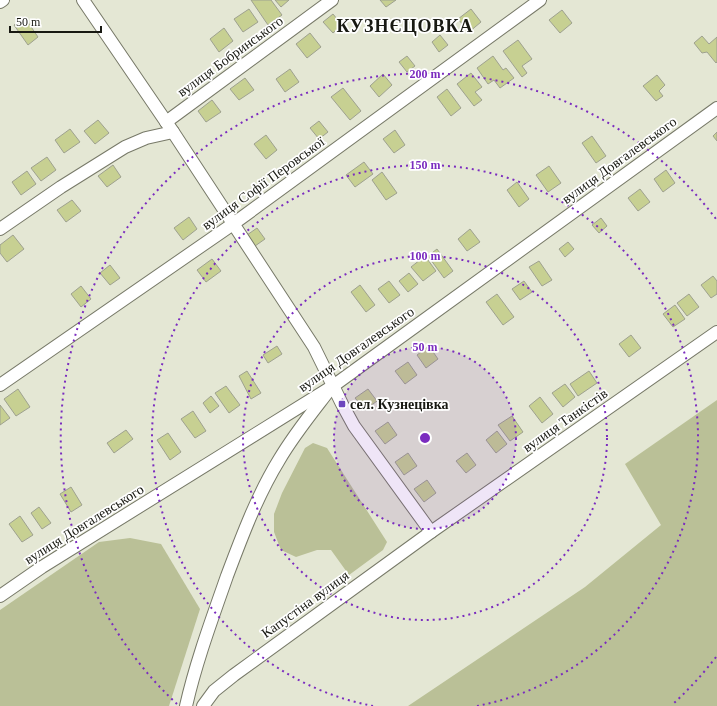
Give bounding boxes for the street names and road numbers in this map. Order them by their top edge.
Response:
street label: вулиця Бобринського [175,13,286,100]
street label: вулиця Довгалевського [559,114,679,207]
street label: вулиця Софії Перовської [199,134,327,233]
street label: вулиця Довгалевського [296,304,417,395]
street label: вулиця Танкістів [520,385,611,455]
street label: вулиця Довгалевського [22,482,147,567]
street label: Капустіна вулиця [259,567,352,641]

